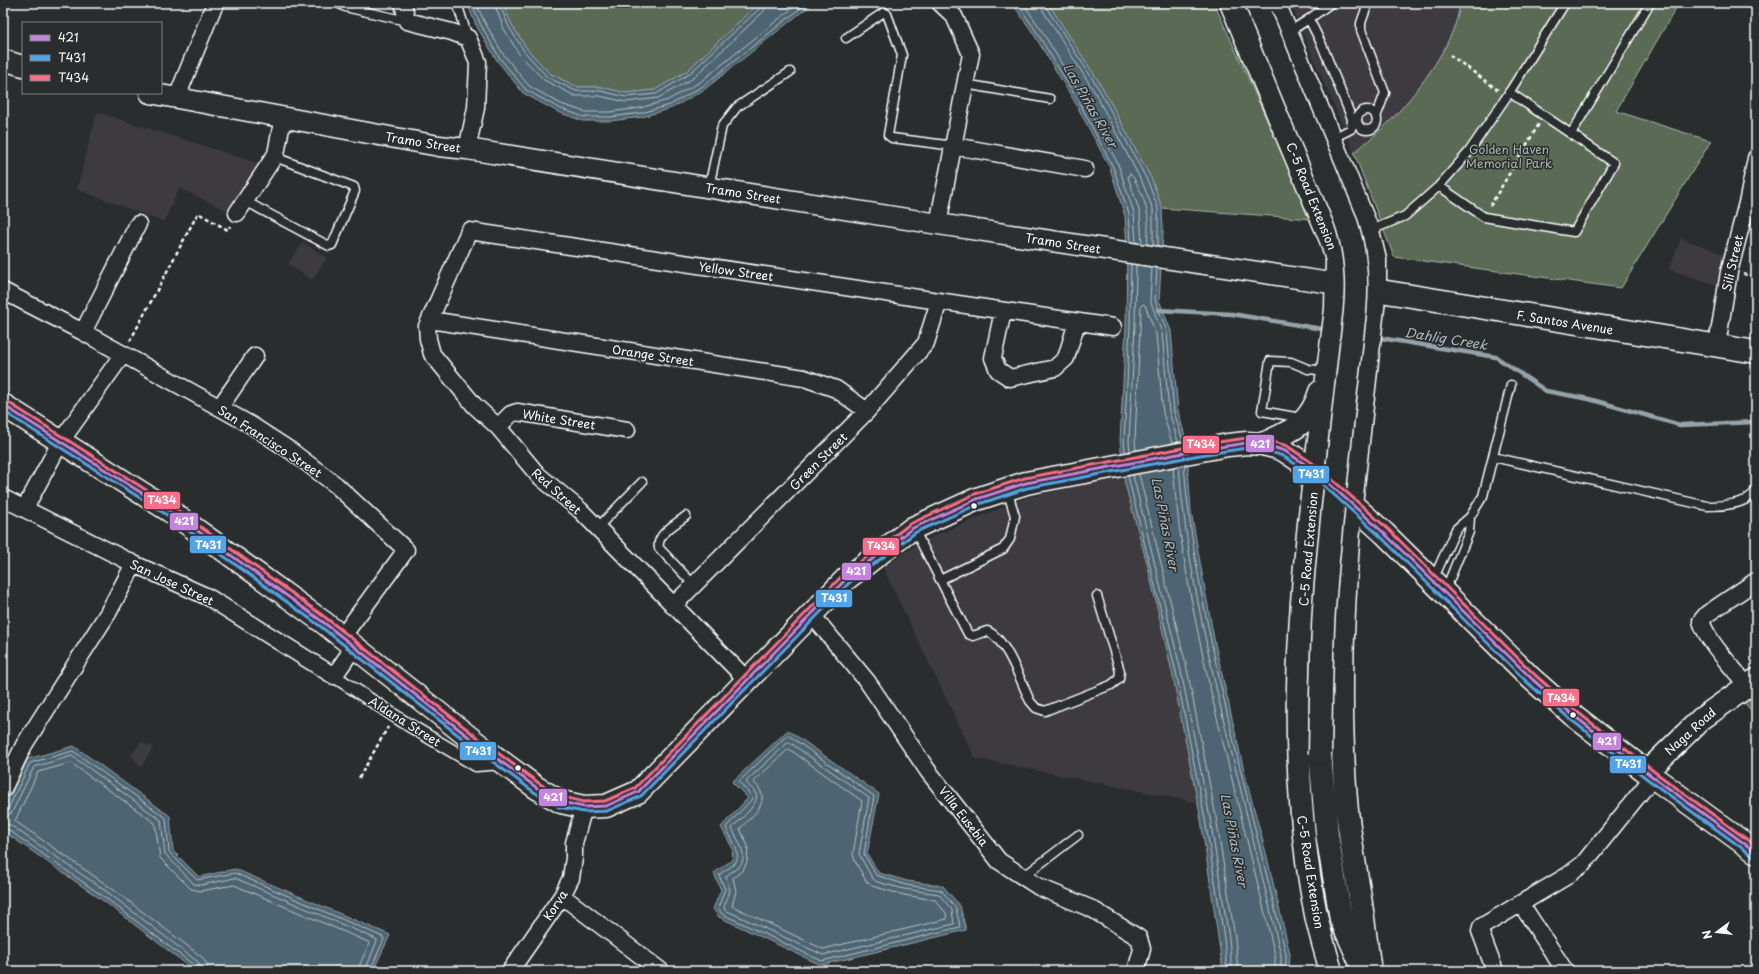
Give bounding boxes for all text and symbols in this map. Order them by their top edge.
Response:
legend [22,22,162,94]
text: 421 [58,28,78,46]
text: T431 [58,48,86,66]
water label: Las Piñas River [1059,59,1124,153]
text: T434 [58,68,89,86]
street label: Tramo Street [384,127,462,157]
street label: C-5 Road Extension [1282,140,1342,252]
park label: Golden Haven Memorial Park [1466,140,1552,172]
street label: Tramo Street [704,178,782,208]
street label: Tramo Street [1024,228,1102,258]
street label: Sili Street [1717,233,1747,293]
street label: Yellow Street [697,257,775,285]
street label: F. Santos Avenue [1515,305,1615,339]
water label: Dahlig Creek [1403,322,1490,354]
street label: Orange Street [611,340,695,370]
street label: San Francisco Street [214,400,326,482]
street label: White Street [521,404,597,434]
street label: Green Street [785,428,851,494]
line badge: 421 [1245,434,1275,453]
line badge: T434 [1182,435,1220,454]
text: T434 [1186,435,1216,452]
text: 421 [1250,435,1270,452]
street label: Red Street [528,464,586,518]
line badge: T431 [1292,465,1330,484]
text: T431 [1298,465,1324,482]
water label: Las Piñas River [1148,476,1185,574]
line badge: T434 [143,491,181,510]
text: T434 [147,491,177,508]
street label: C-5 Road Extension [1294,491,1322,607]
unlabelled marker [969,501,979,511]
line badge: 421 [169,512,199,531]
text: 421 [174,512,194,529]
line badge: T431 [189,535,227,554]
text: T431 [195,536,221,553]
line badge: T434 [862,537,900,556]
text: T434 [866,537,896,554]
street label: San Jose Street [127,555,217,609]
line badge: 421 [841,562,872,581]
text: 421 [846,562,866,579]
line badge: T431 [815,589,853,608]
text: T431 [821,589,847,606]
line badge: T434 [1542,688,1580,707]
text: T434 [1546,689,1576,706]
street label: Aldana Street [365,692,445,750]
street label: Naga Road [1660,703,1720,759]
unlabelled marker [1568,710,1578,720]
line badge: 421 [1592,732,1622,751]
text: 421 [1597,732,1617,749]
line badge: T431 [459,741,497,761]
text: T431 [465,742,491,759]
line badge: T431 [1609,755,1647,774]
text: T431 [1615,755,1641,772]
unlabelled marker [513,763,523,773]
street label: Villa Eusebia [935,782,994,850]
line badge: 421 [538,788,568,807]
text: 421 [543,788,563,805]
water label: Las Piñas River [1217,792,1254,890]
street label: C-5 Road Extension [1293,814,1329,930]
street label: Korva [538,886,572,924]
north arrow [1697,912,1737,952]
text: N [1697,928,1716,941]

